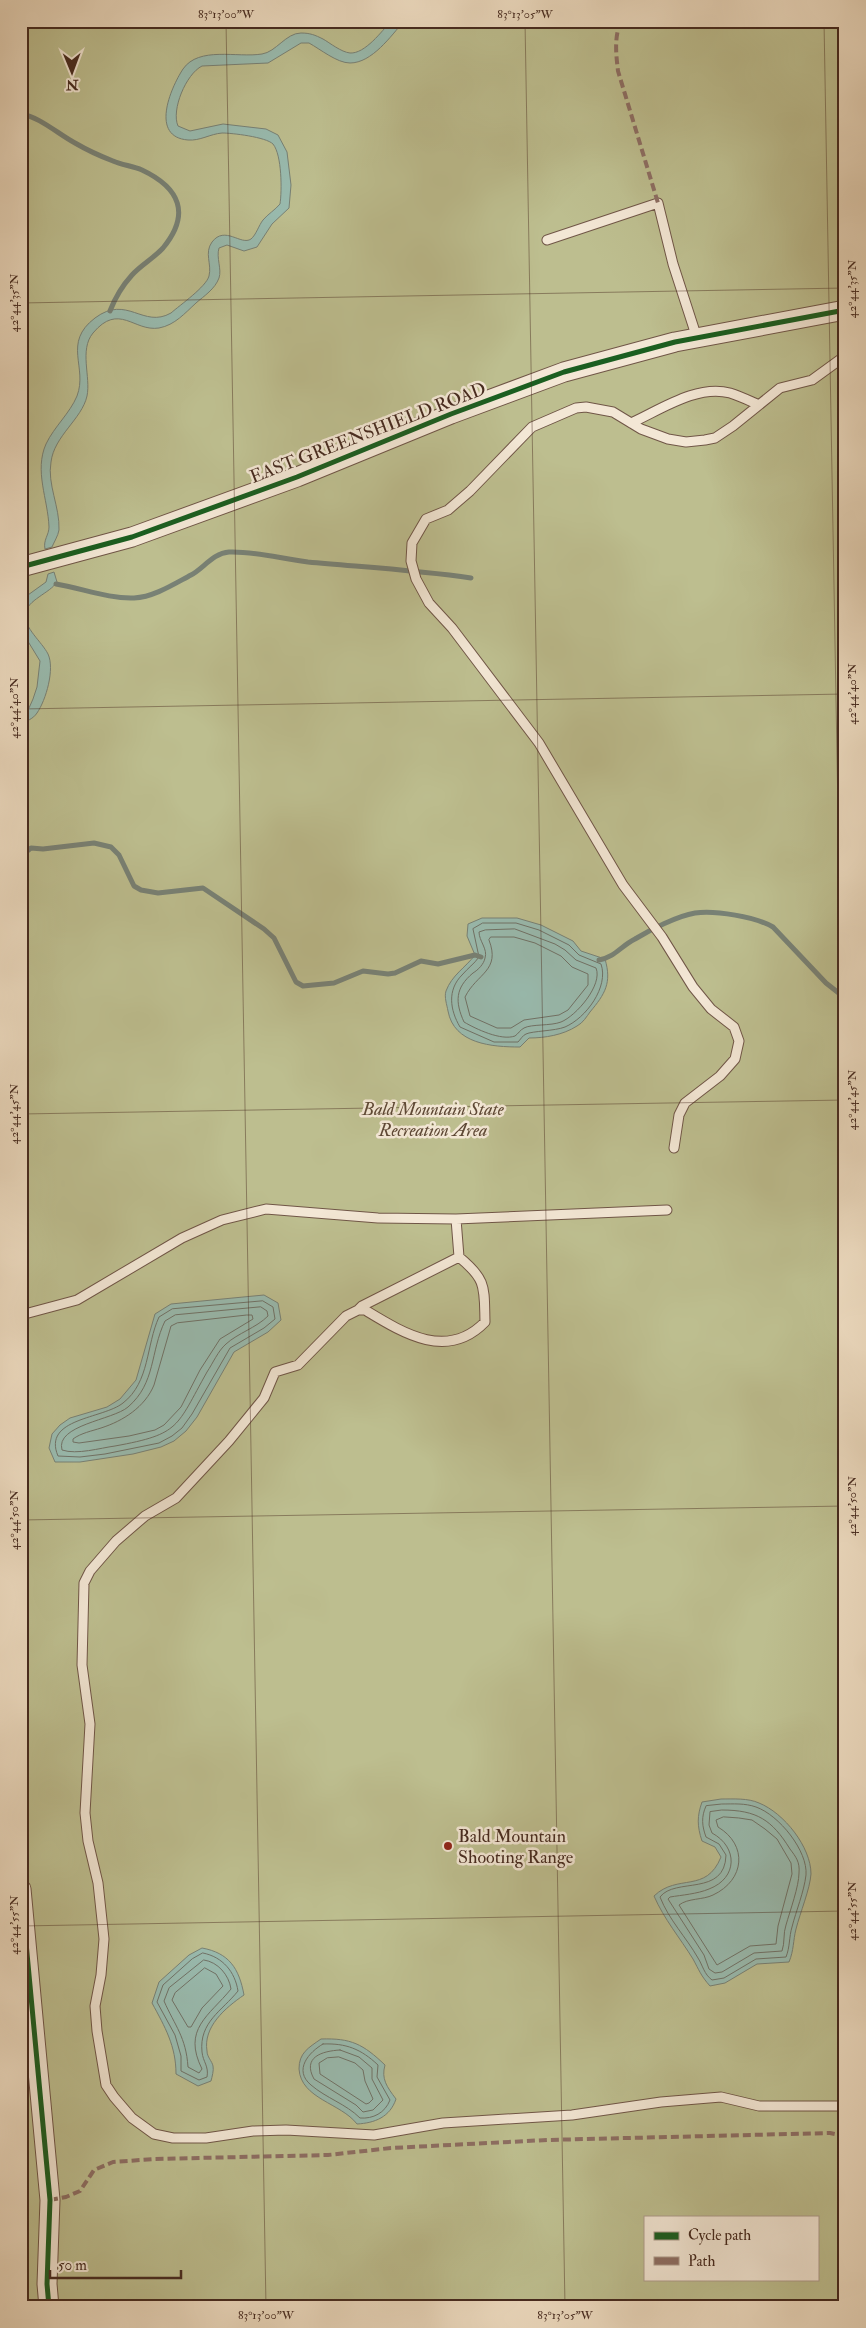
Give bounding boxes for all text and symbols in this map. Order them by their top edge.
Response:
text: 83°13'00"W [198,7,255,22]
text: 83°13'05"W [497,7,553,22]
north arrow [48,48,98,98]
text: N [65,76,80,93]
text: 42°44'35"N [845,259,860,318]
text: 42°44'35"N [7,273,22,332]
street label: EAST GREENSHIELD ROAD [247,377,489,489]
text: 42°44'40"N [845,663,860,725]
text: 42°44'40"N [7,677,22,739]
text: 42°44'45"N [845,1069,860,1130]
text: 42°44'45"N [7,1083,22,1144]
park label: Bald Mountain State Recreation Area [361,1098,505,1142]
text: 42°44'50"N [845,1476,860,1536]
text: 42°44'50"N [7,1490,22,1550]
place label: Bald Mountain Shooting Range [458,1825,574,1869]
marker: Bald Mountain Shooting Range [442,1840,454,1852]
text: 42°44'55"N [845,1881,860,1941]
text: 42°44'55"N [7,1895,22,1955]
legend [644,2216,818,2280]
text: Cycle path [688,2226,751,2246]
scale bar [50,2248,181,2280]
text: Path [688,2252,715,2271]
text: 50 m [58,2256,87,2275]
text: 83°13'00"W [238,2308,295,2323]
text: 83°13'05"W [537,2308,593,2323]

